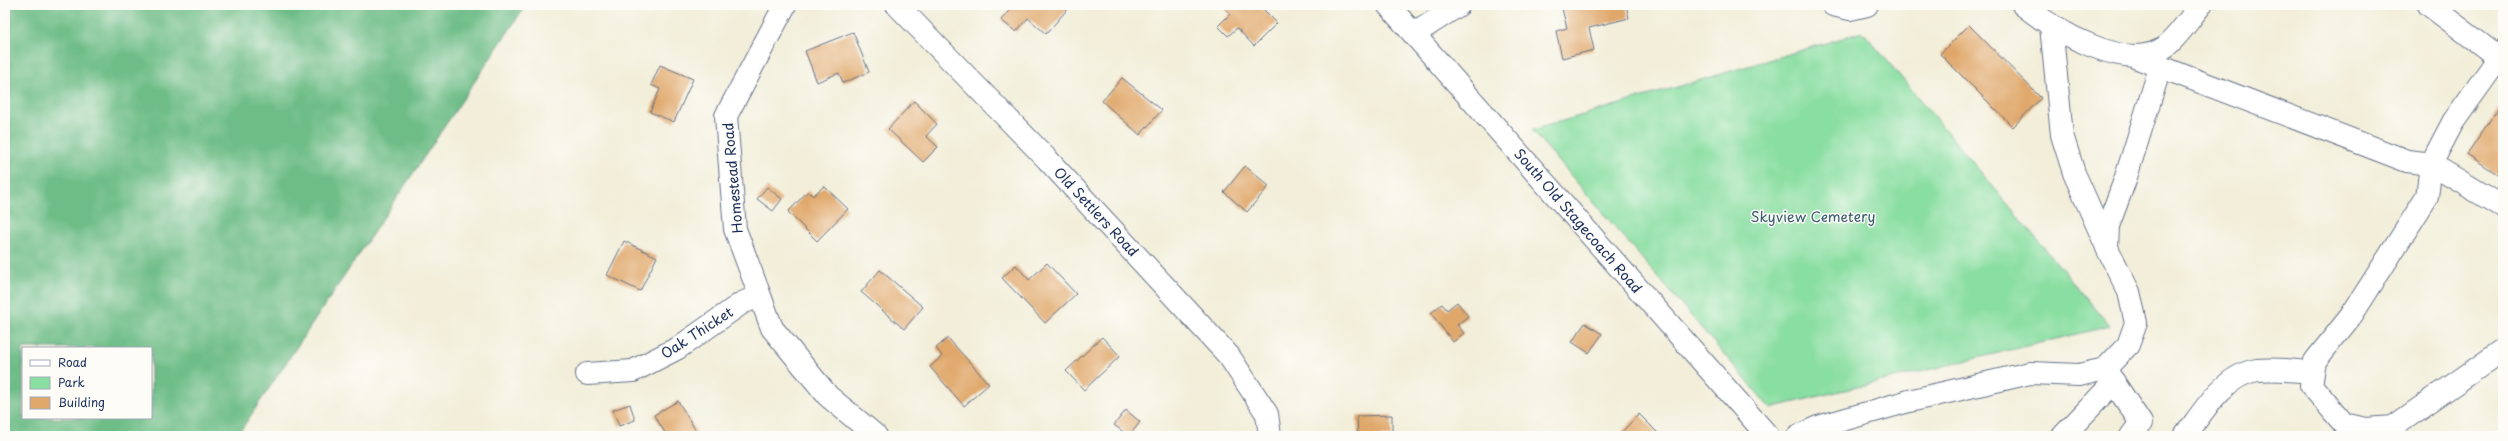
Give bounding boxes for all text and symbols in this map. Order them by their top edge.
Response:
street label: Homestead Road [717,122,748,234]
street label: South Old Stagecoach Road [1509,144,1647,298]
street label: Old Settlers Road [1049,162,1144,261]
park label: Skyview Cemetery [1751,206,1875,227]
street label: Oak Thicket [656,301,737,364]
legend [22,347,152,419]
text: Road [58,353,87,371]
text: Park [58,373,85,391]
text: Building [58,393,105,411]

